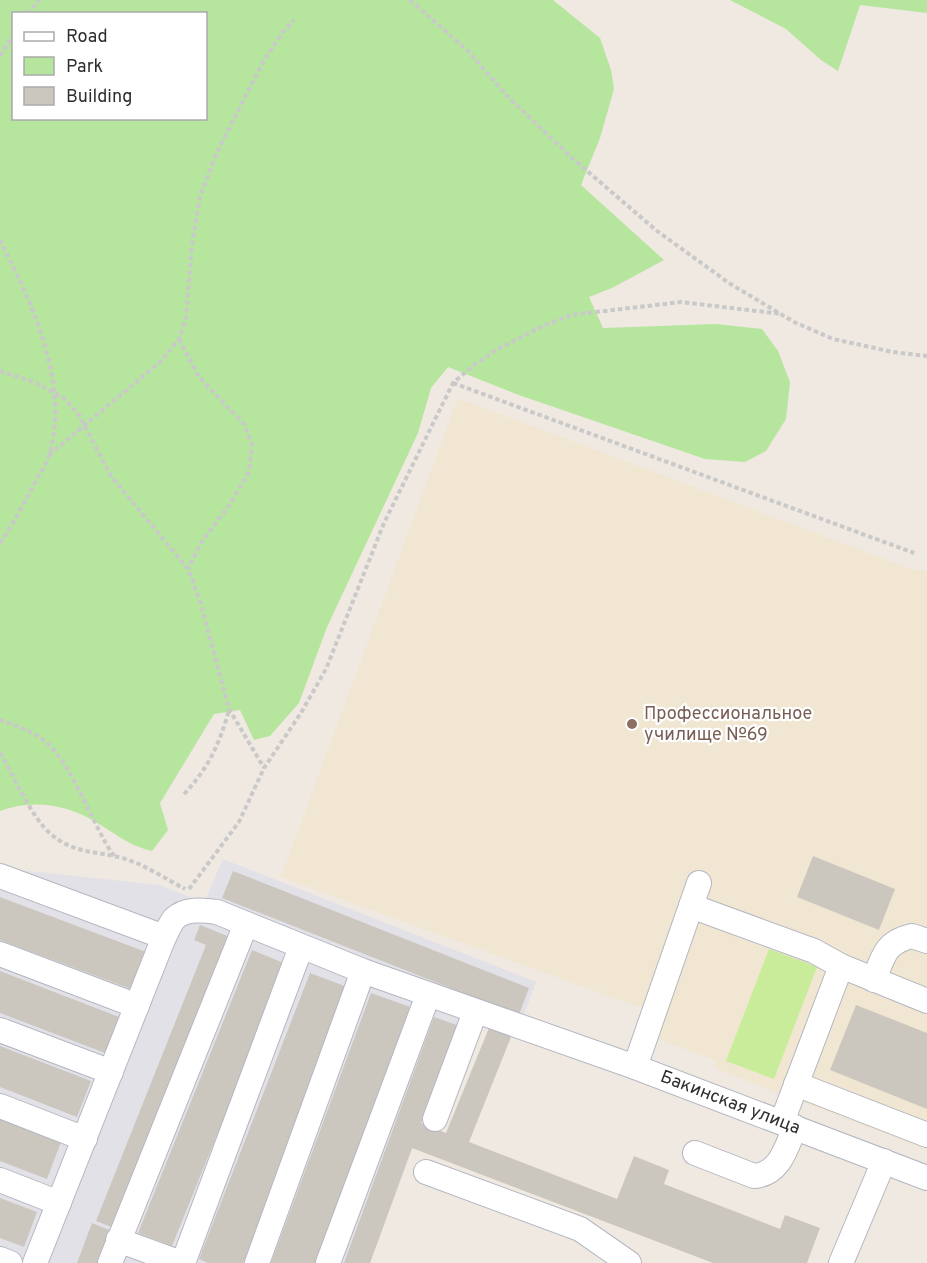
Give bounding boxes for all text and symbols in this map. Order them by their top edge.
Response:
legend [12,12,207,120]
text: Road [66,26,108,49]
text: Park [66,56,103,79]
text: Building [66,86,132,109]
place label: Профессиональное училище №69 [644,703,812,747]
marker: Профессиональное училище №69 [625,717,639,731]
street label: Бакинская улица [657,1066,803,1140]

